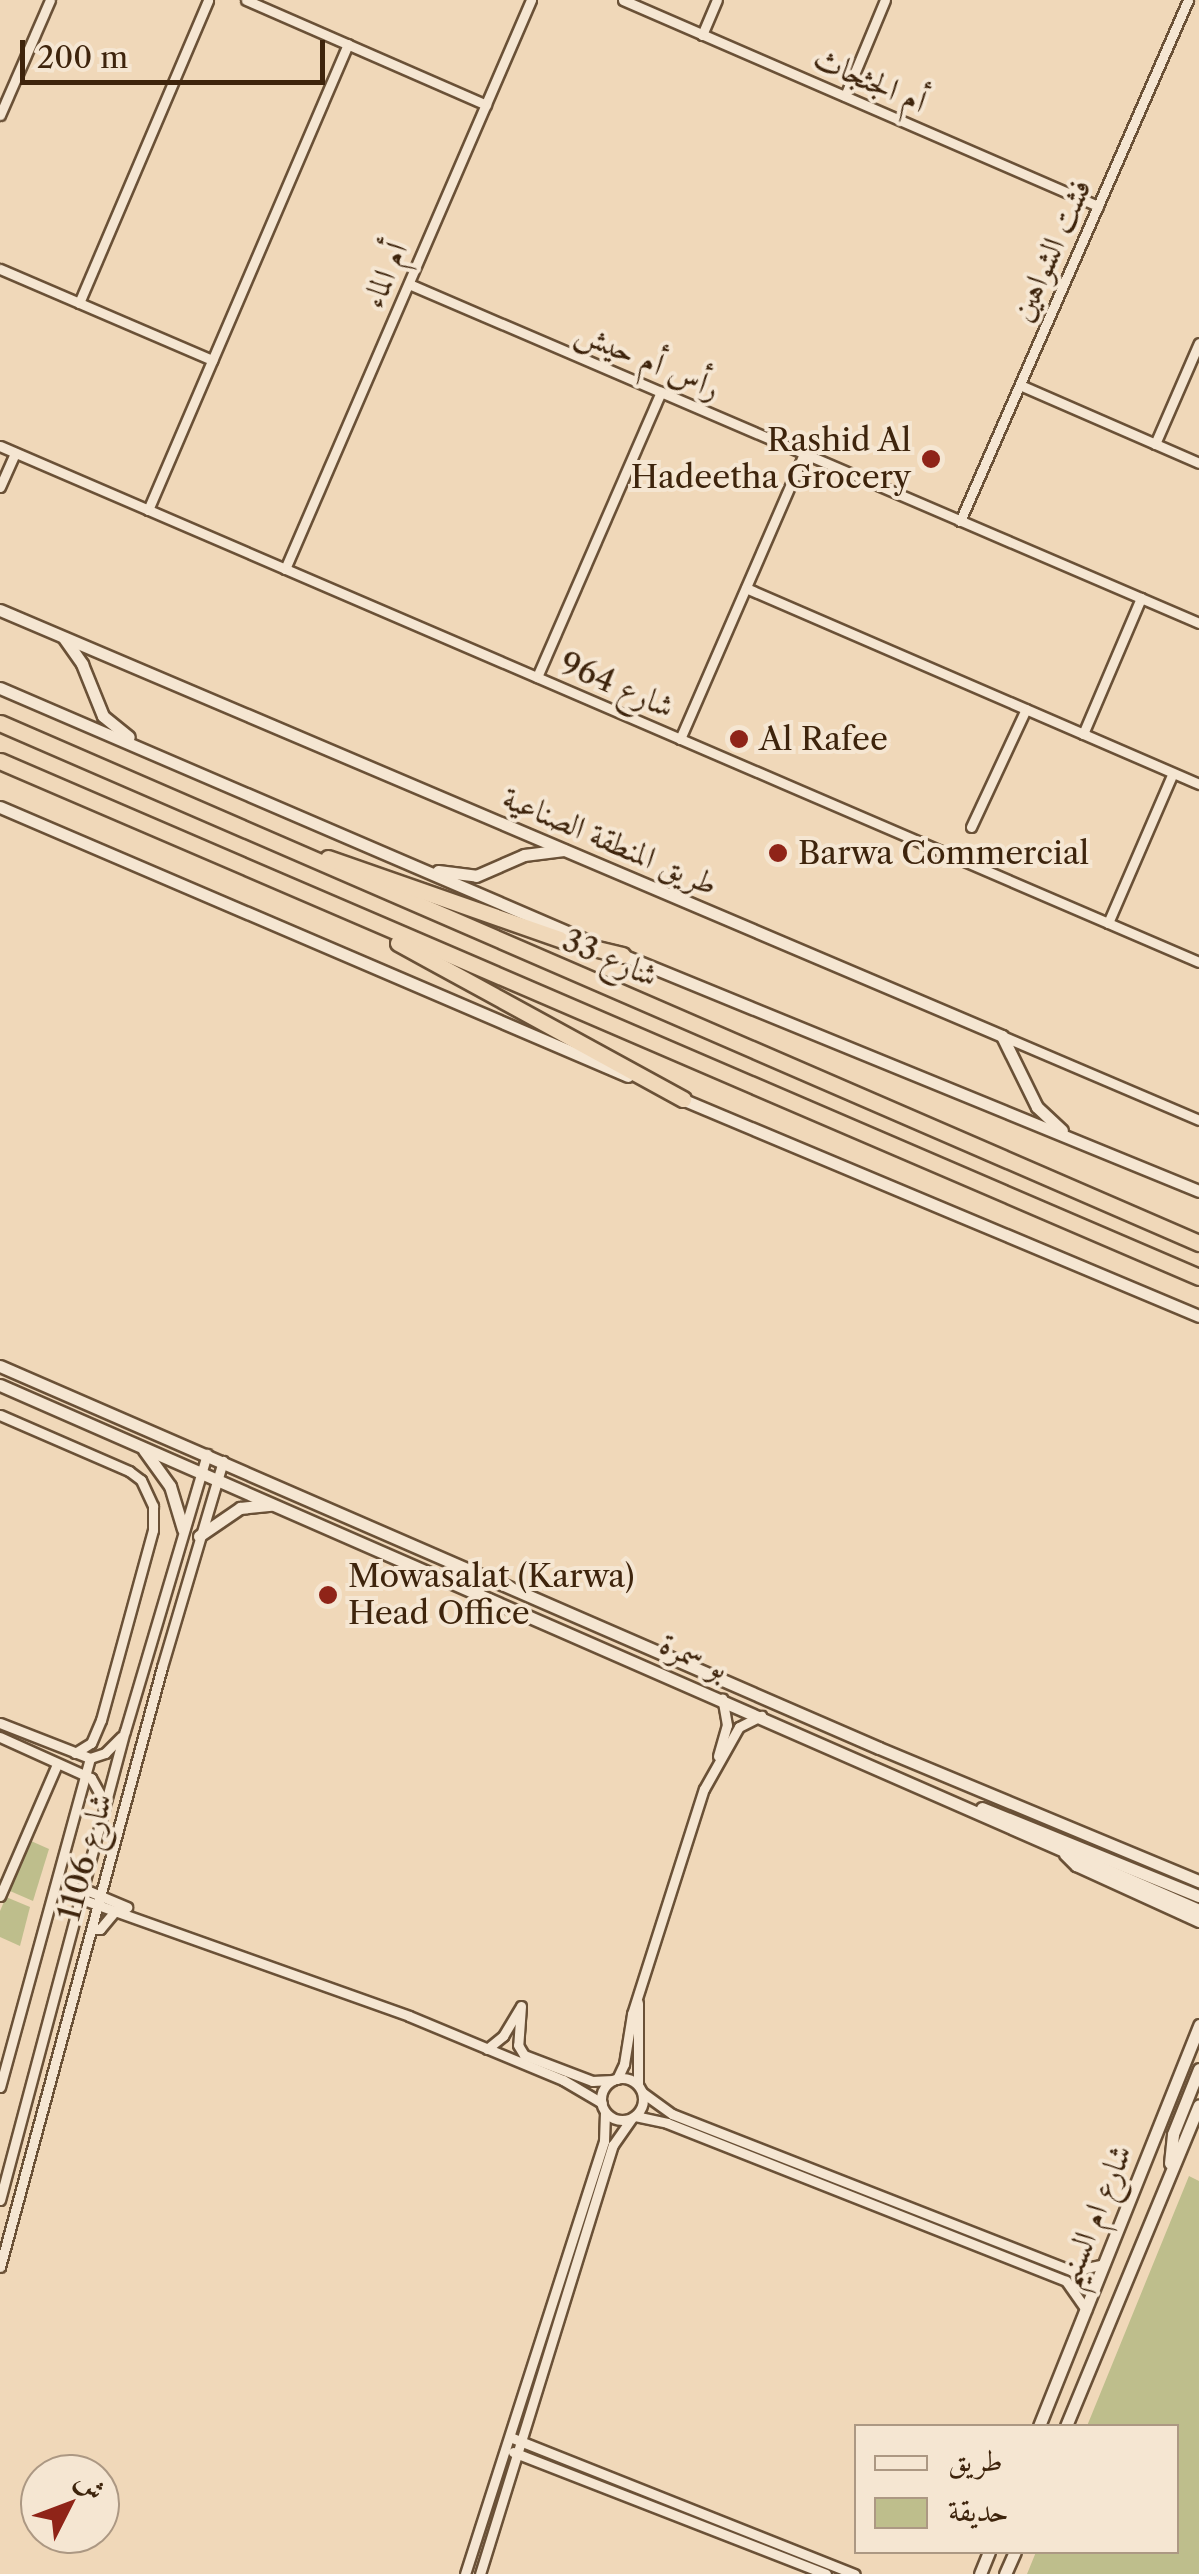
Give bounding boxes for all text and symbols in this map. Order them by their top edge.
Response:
scale bar [25,20,330,82]
text: 200 m [37,39,128,76]
street label: أم الجثجاث [808,39,932,121]
street label: فشت الشواهين [1003,173,1099,327]
street label: أم الماء [354,236,416,314]
street label: رأس أم حيش [570,312,726,408]
place label: Rashid Al Hadeetha Grocery [630,422,911,497]
marker: Rashid Al Hadeetha Grocery [920,448,942,470]
street label: شارع 964 [554,644,680,726]
place label: Al Rafee [759,720,888,758]
marker: Al Rafee [728,728,750,750]
street label: طريق المنطقة الصناعية [497,778,723,904]
place label: Barwa Commercial [798,834,1089,872]
marker: Barwa Commercial [767,842,789,864]
street label: شارع 33 [557,921,663,995]
place label: Mowasalat (Karwa) Head Office [348,1558,634,1633]
marker: Mowasalat (Karwa) Head Office [317,1584,339,1606]
street label: بو سمرة [654,1625,734,1687]
street label: شارع 1106 [50,1789,120,1925]
street label: شارع ام السنيم [1048,2139,1140,2293]
legend [854,2424,1179,2554]
text: طريق [948,2442,1003,2479]
north arrow [20,2454,120,2554]
text: ش [69,2464,113,2507]
text: حديقة [948,2492,1009,2529]

